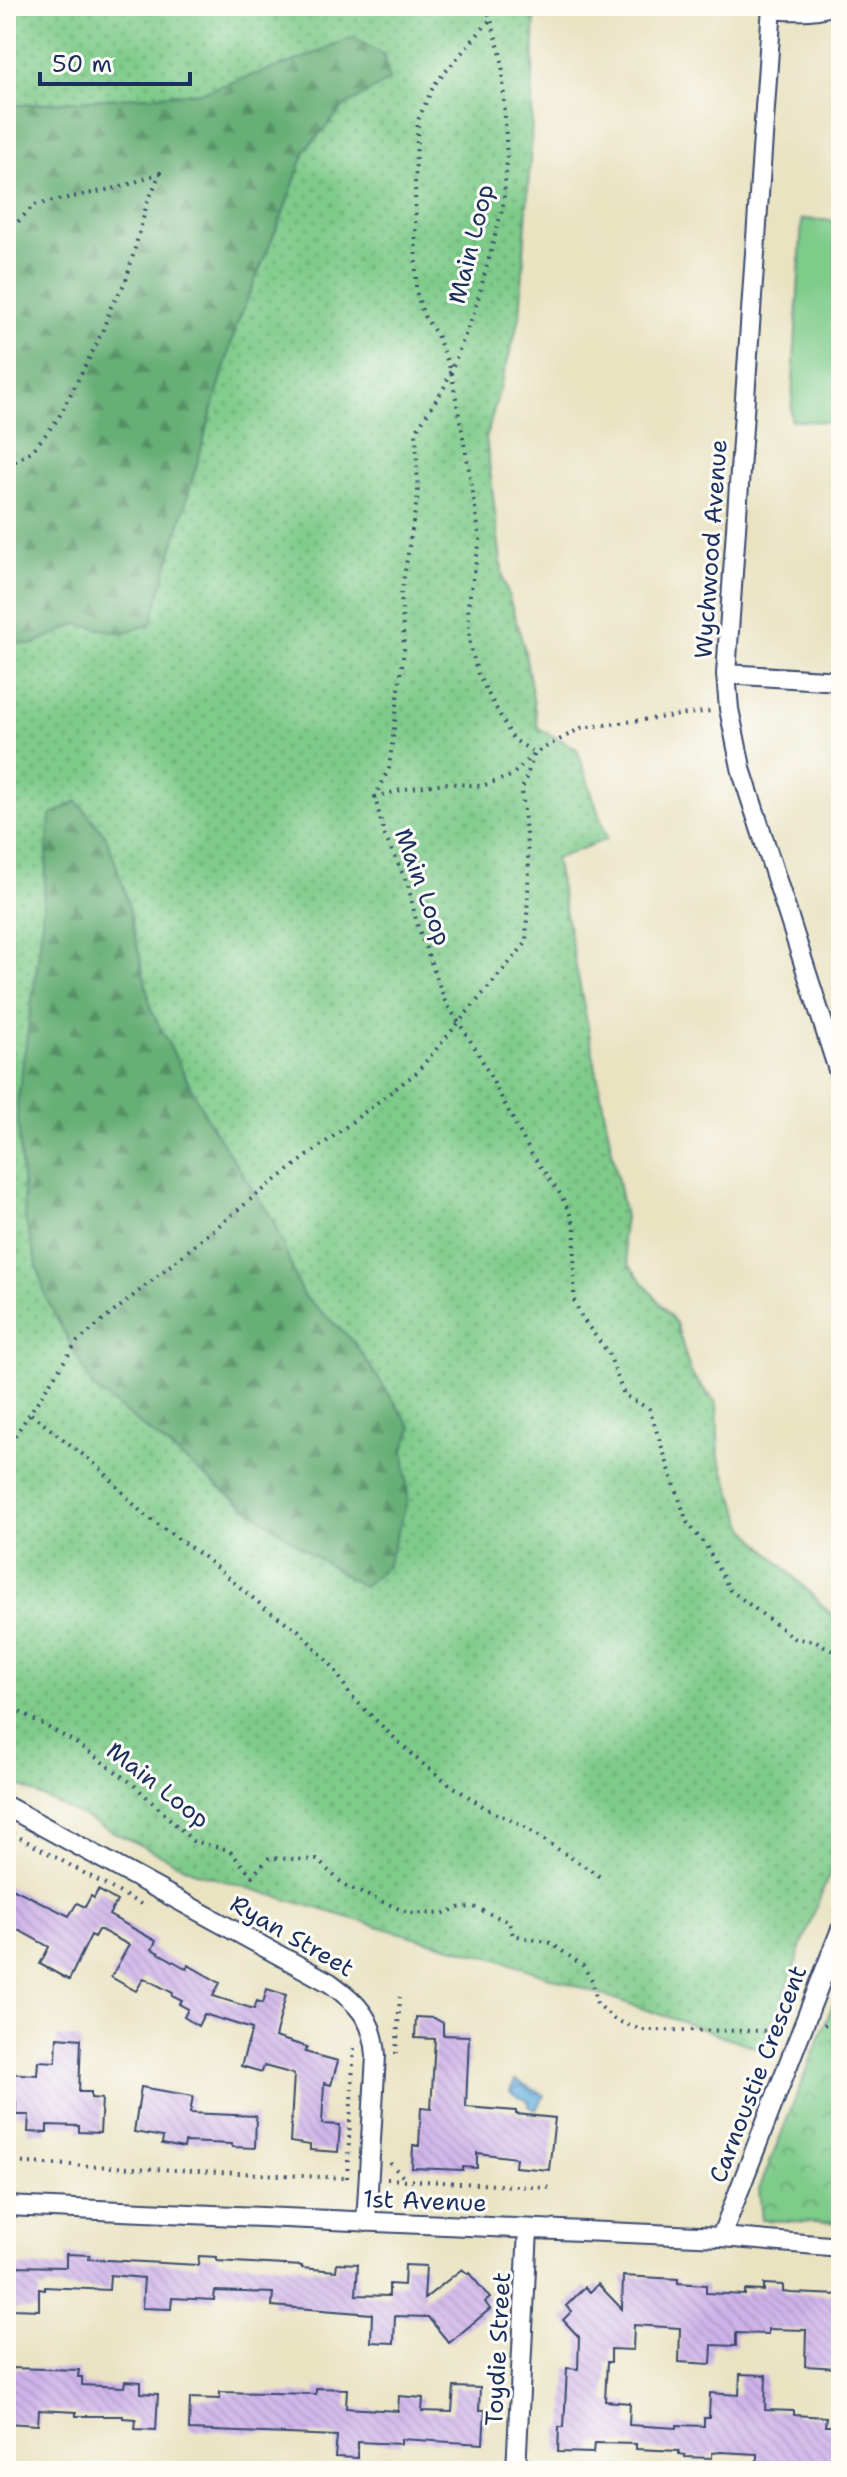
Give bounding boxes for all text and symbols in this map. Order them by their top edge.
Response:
scale bar [40,36,190,86]
text: 50 m [52,48,112,80]
street label: Main Loop [441,181,501,307]
street label: Wychwood Avenue [687,438,735,660]
street label: Main Loop [387,824,459,950]
street label: Main Loop [100,1735,216,1835]
street label: Ryan Street [224,1888,360,1984]
street label: Carnoustie Crescent [702,1961,814,2187]
street label: 1st Avenue [363,2183,487,2219]
street label: Toydie Street [478,2271,518,2427]

